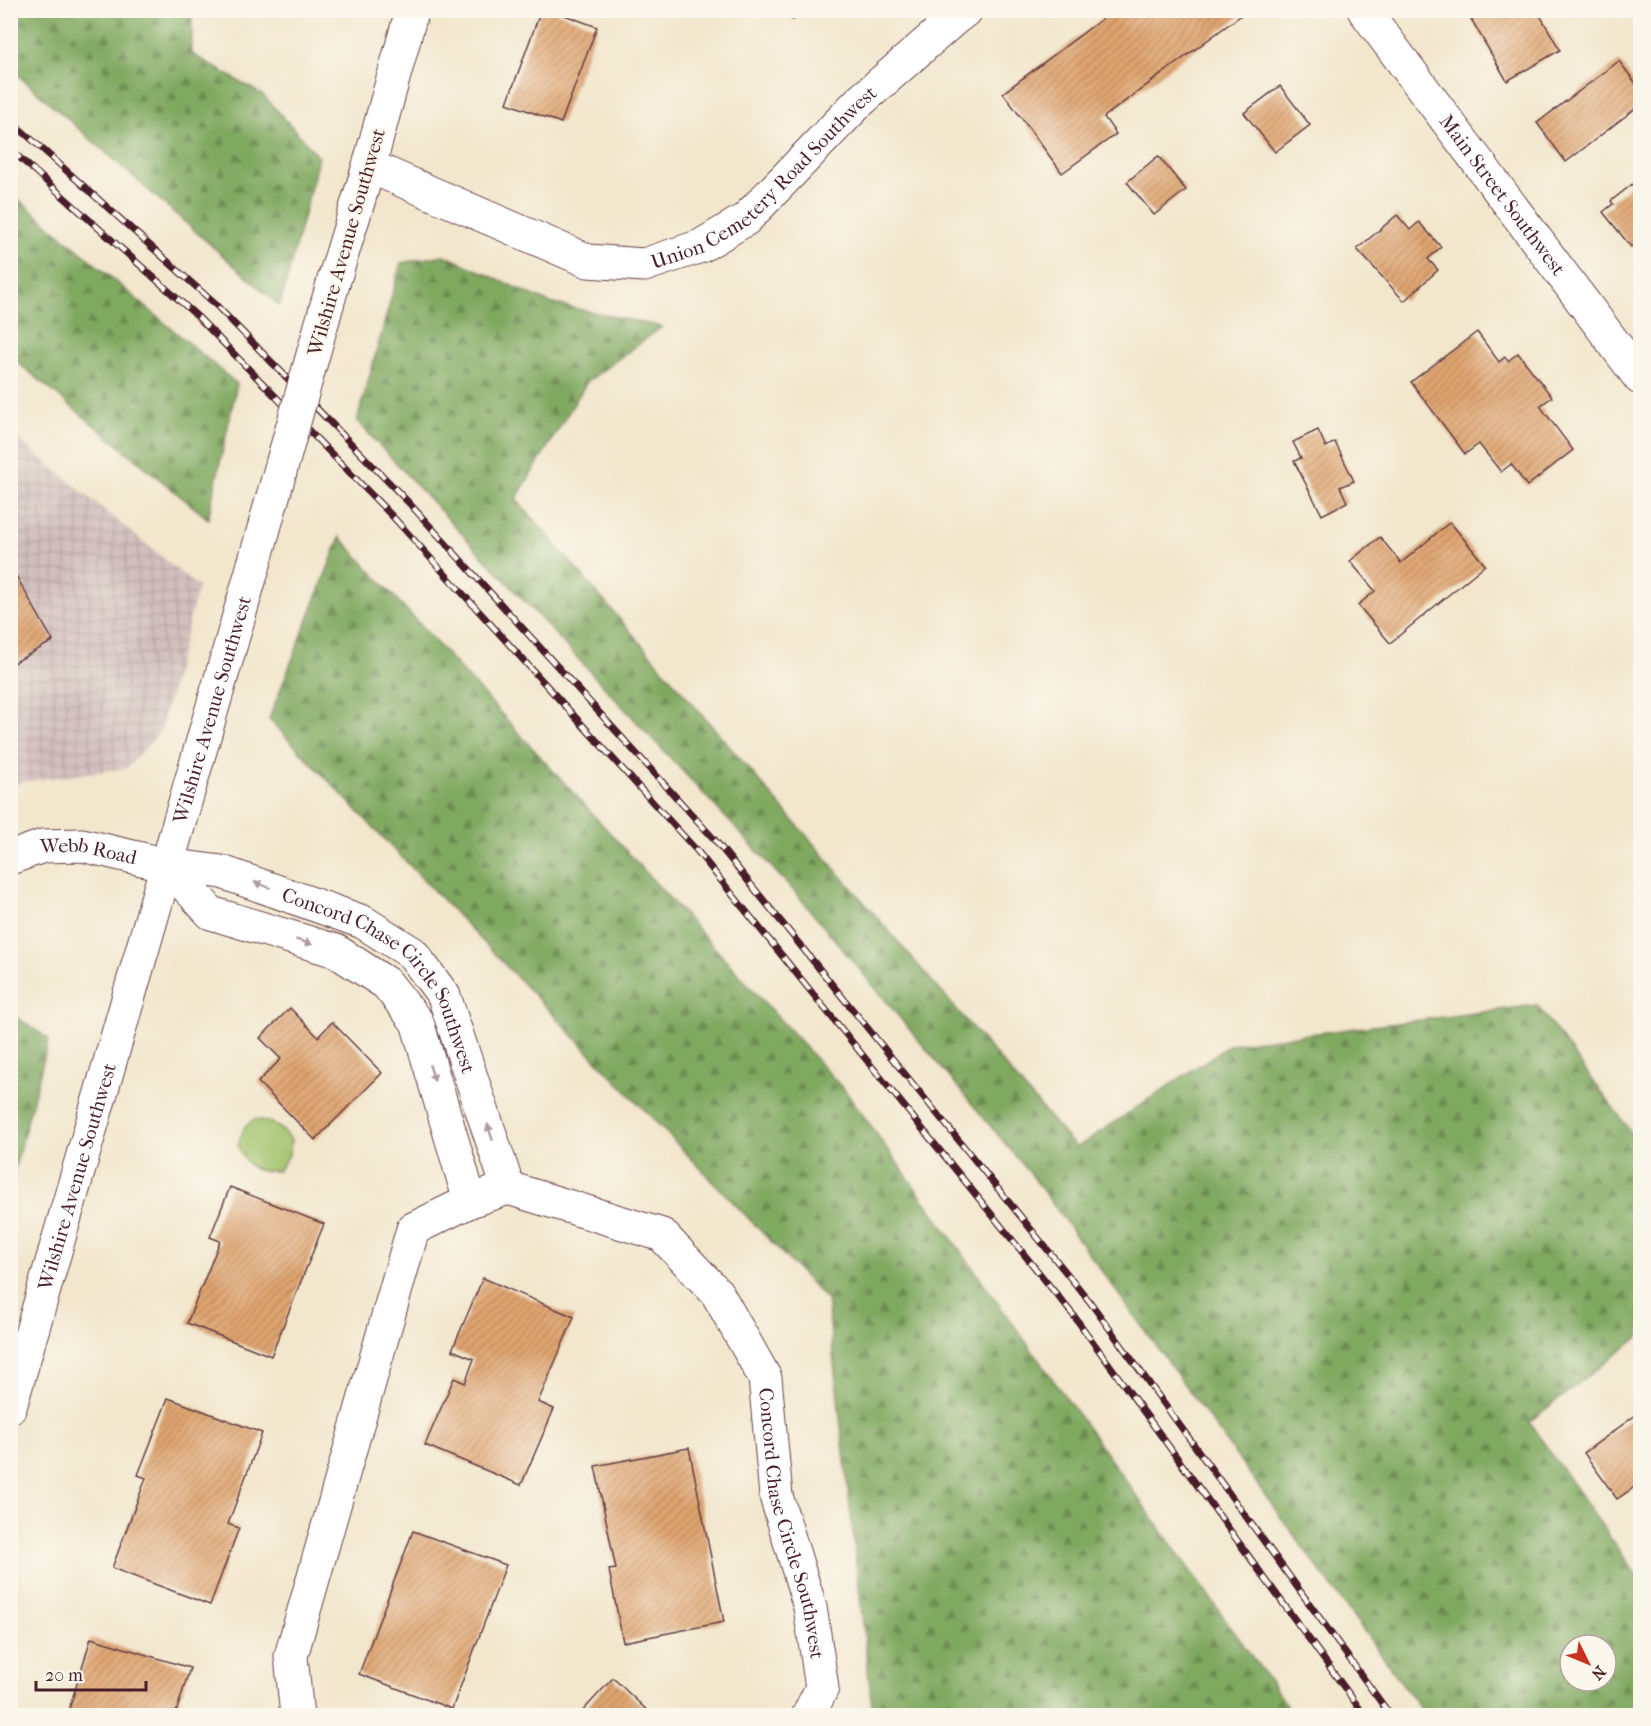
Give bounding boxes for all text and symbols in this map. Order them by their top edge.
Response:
street label: Union Cemetery Road Southwest [648,81,881,274]
street label: Main Street Southwest [1435,110,1570,280]
street label: Wilshire Avenue Southwest [303,126,390,359]
street label: Wilshire Avenue Southwest [168,594,256,827]
street label: Webb Road [39,833,140,870]
one-way arrow [253,880,271,889]
street label: Concord Chase Circle Southwest [279,883,480,1076]
one-way arrow [295,938,313,947]
street label: Wilshire Avenue Southwest [33,1060,121,1294]
one-way arrow [428,1064,437,1082]
one-way arrow [484,1123,494,1141]
street label: Concord Chase Circle Southwest [754,1387,829,1661]
north arrow [1558,1633,1618,1693]
scale bar [36,1654,146,1692]
text: N [1587,1662,1610,1684]
text: 20 m [45,1665,83,1686]

